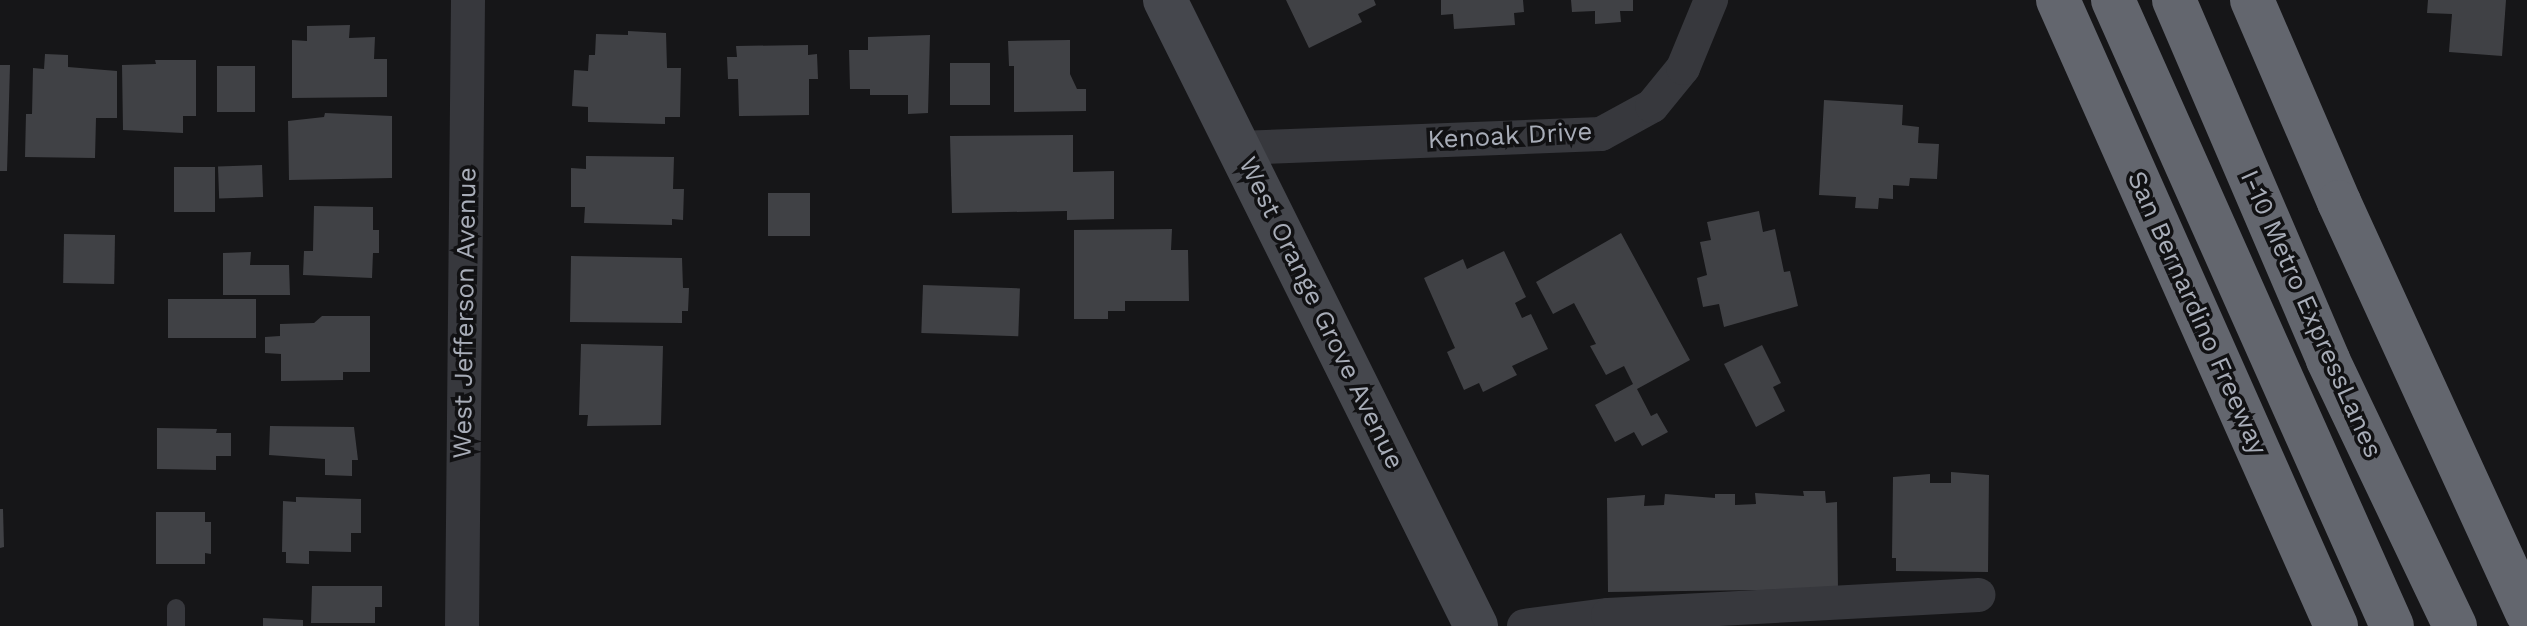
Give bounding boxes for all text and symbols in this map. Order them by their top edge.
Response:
street label: Kenoak Drive [1426,116,1594,156]
street label: West Orange Grove Avenue [1231,151,1411,475]
street label: I-10 Metro ExpressLanes [2233,165,2389,463]
street label: West Jefferson Avenue [447,166,483,460]
street label: San Bernardino Freeway [2120,166,2274,460]

